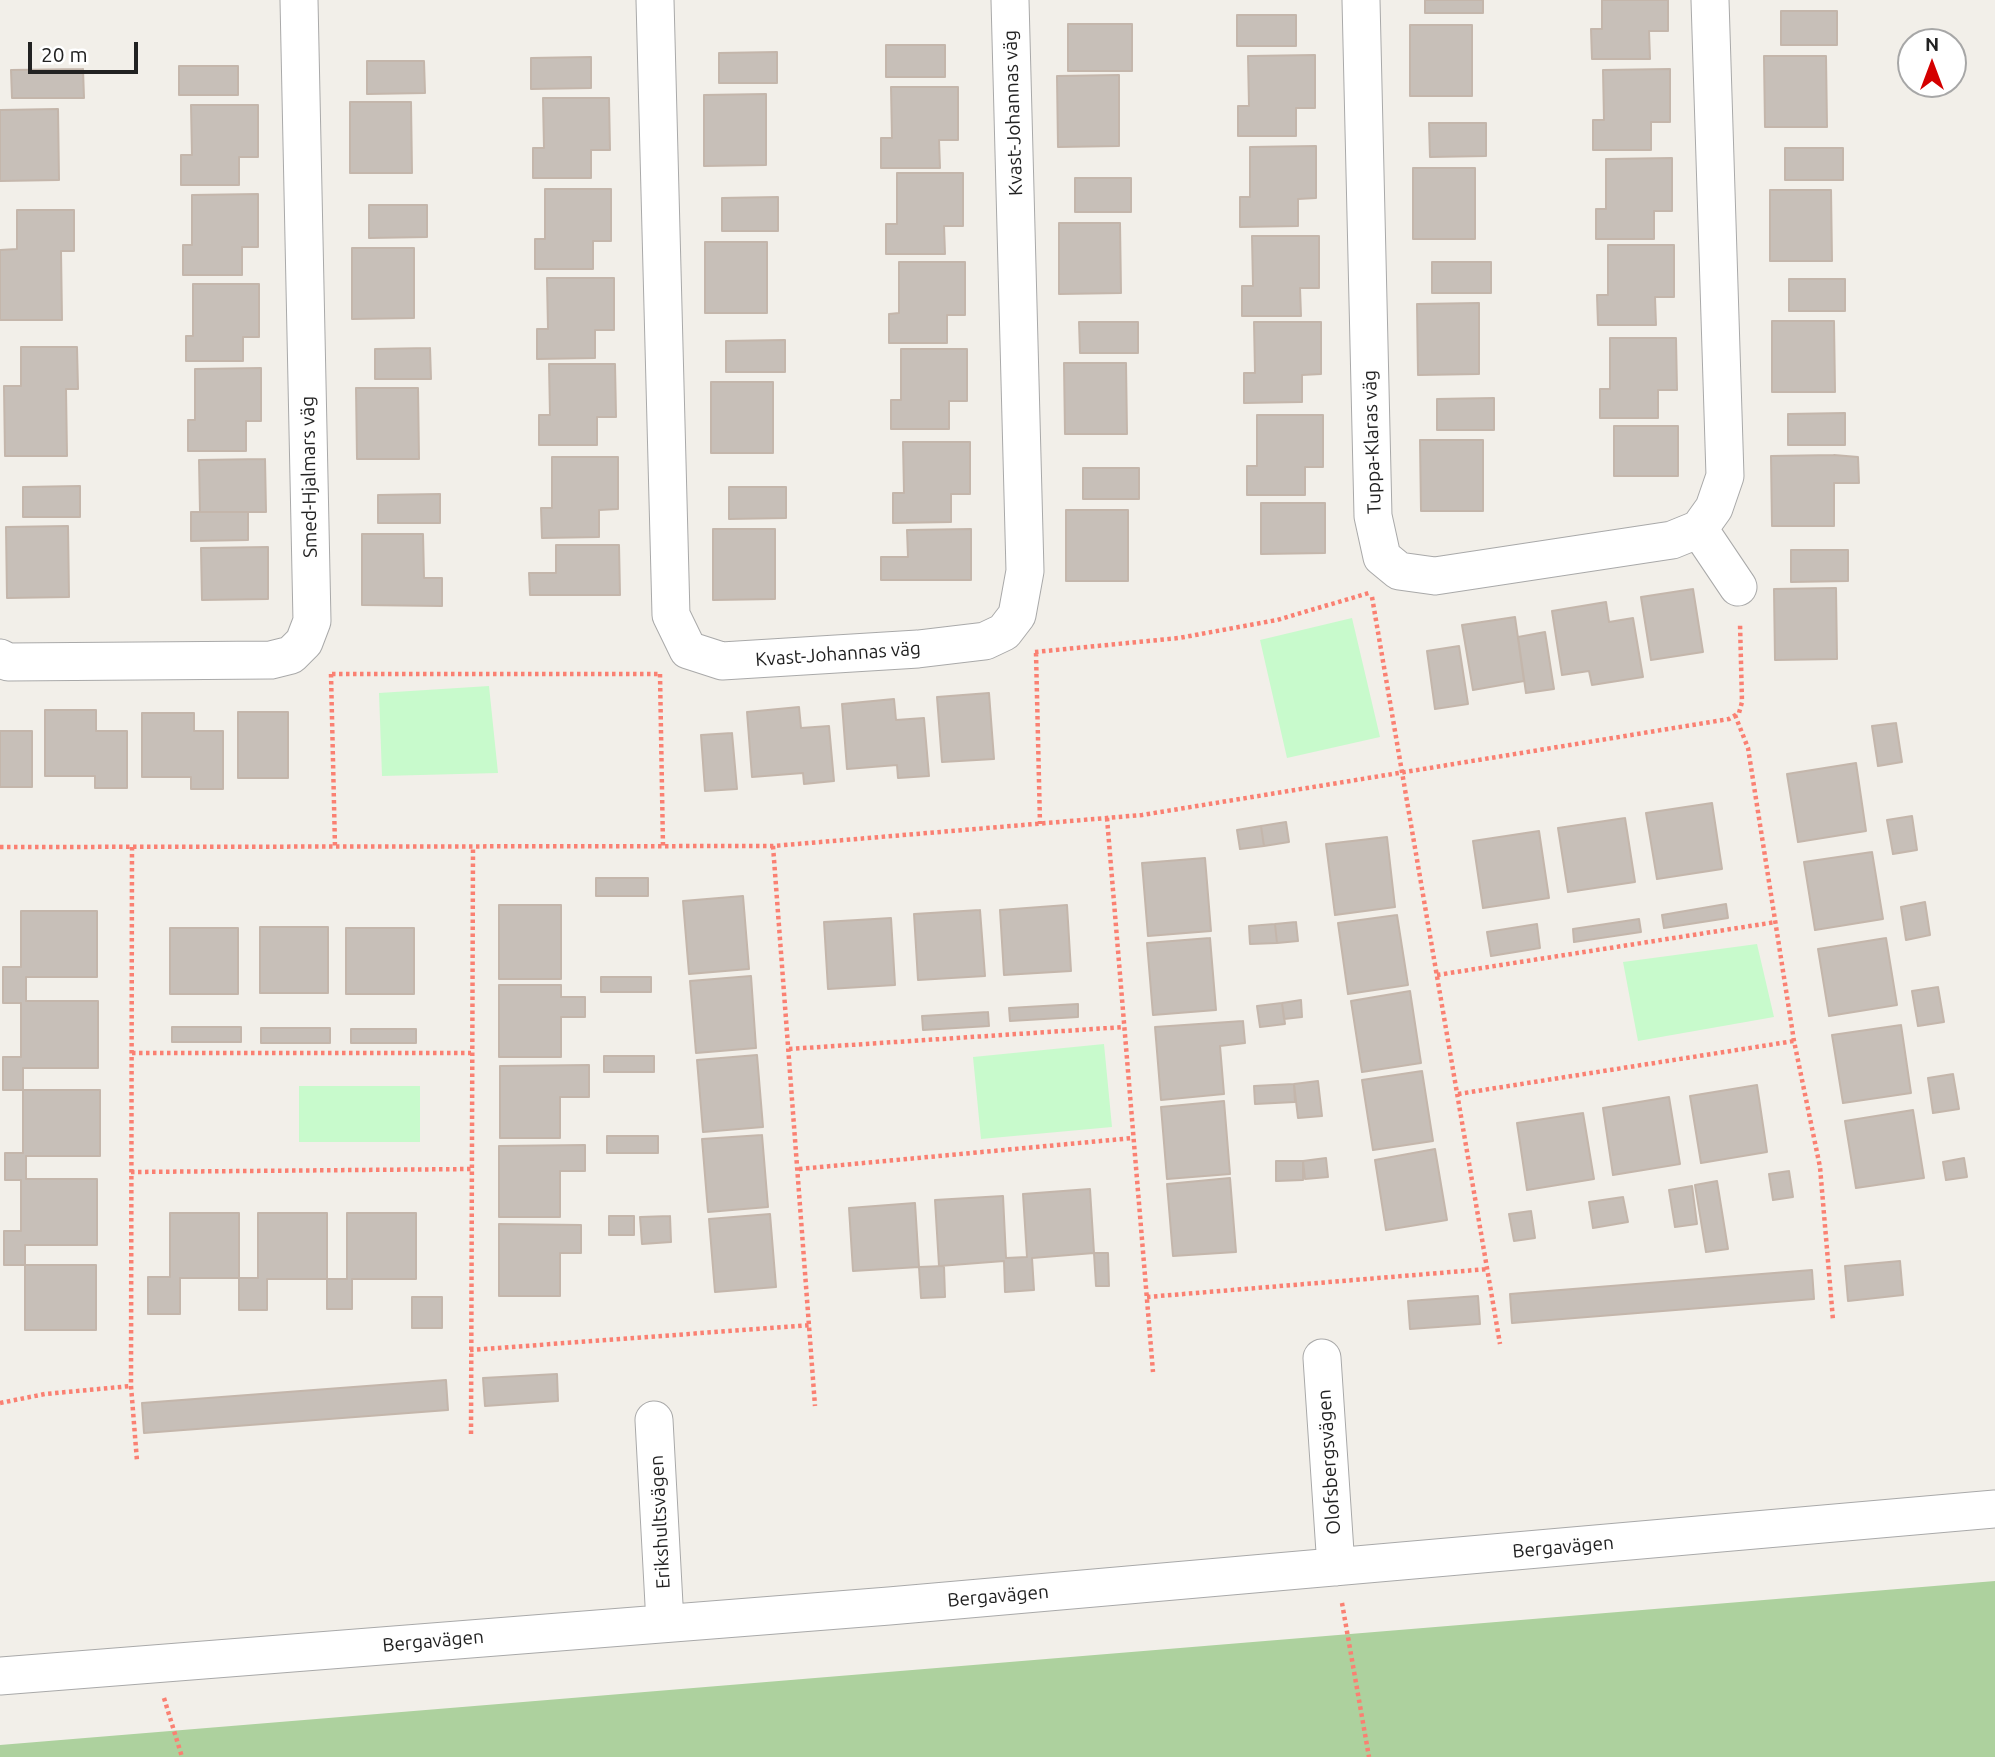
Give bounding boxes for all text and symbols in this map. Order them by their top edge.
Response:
scale bar [32,28,142,72]
north arrow [1897,28,1967,98]
street label: Kvast-Johannas väg [999,30,1027,196]
text: N [1925,33,1939,55]
text: 20 m [41,42,88,66]
street label: Tuppa-Klaras väg [1358,370,1386,514]
street label: Smed-Hjalmars väg [296,396,322,558]
street label: Kvast-Johannas väg [754,637,922,671]
street label: Olofsbergsvägen [1313,1389,1345,1535]
street label: Erikshultsvägen [645,1455,675,1589]
street label: Bergavägen [1511,1531,1615,1563]
street label: Bergavägen [946,1580,1050,1612]
street label: Bergavägen [381,1625,485,1657]

